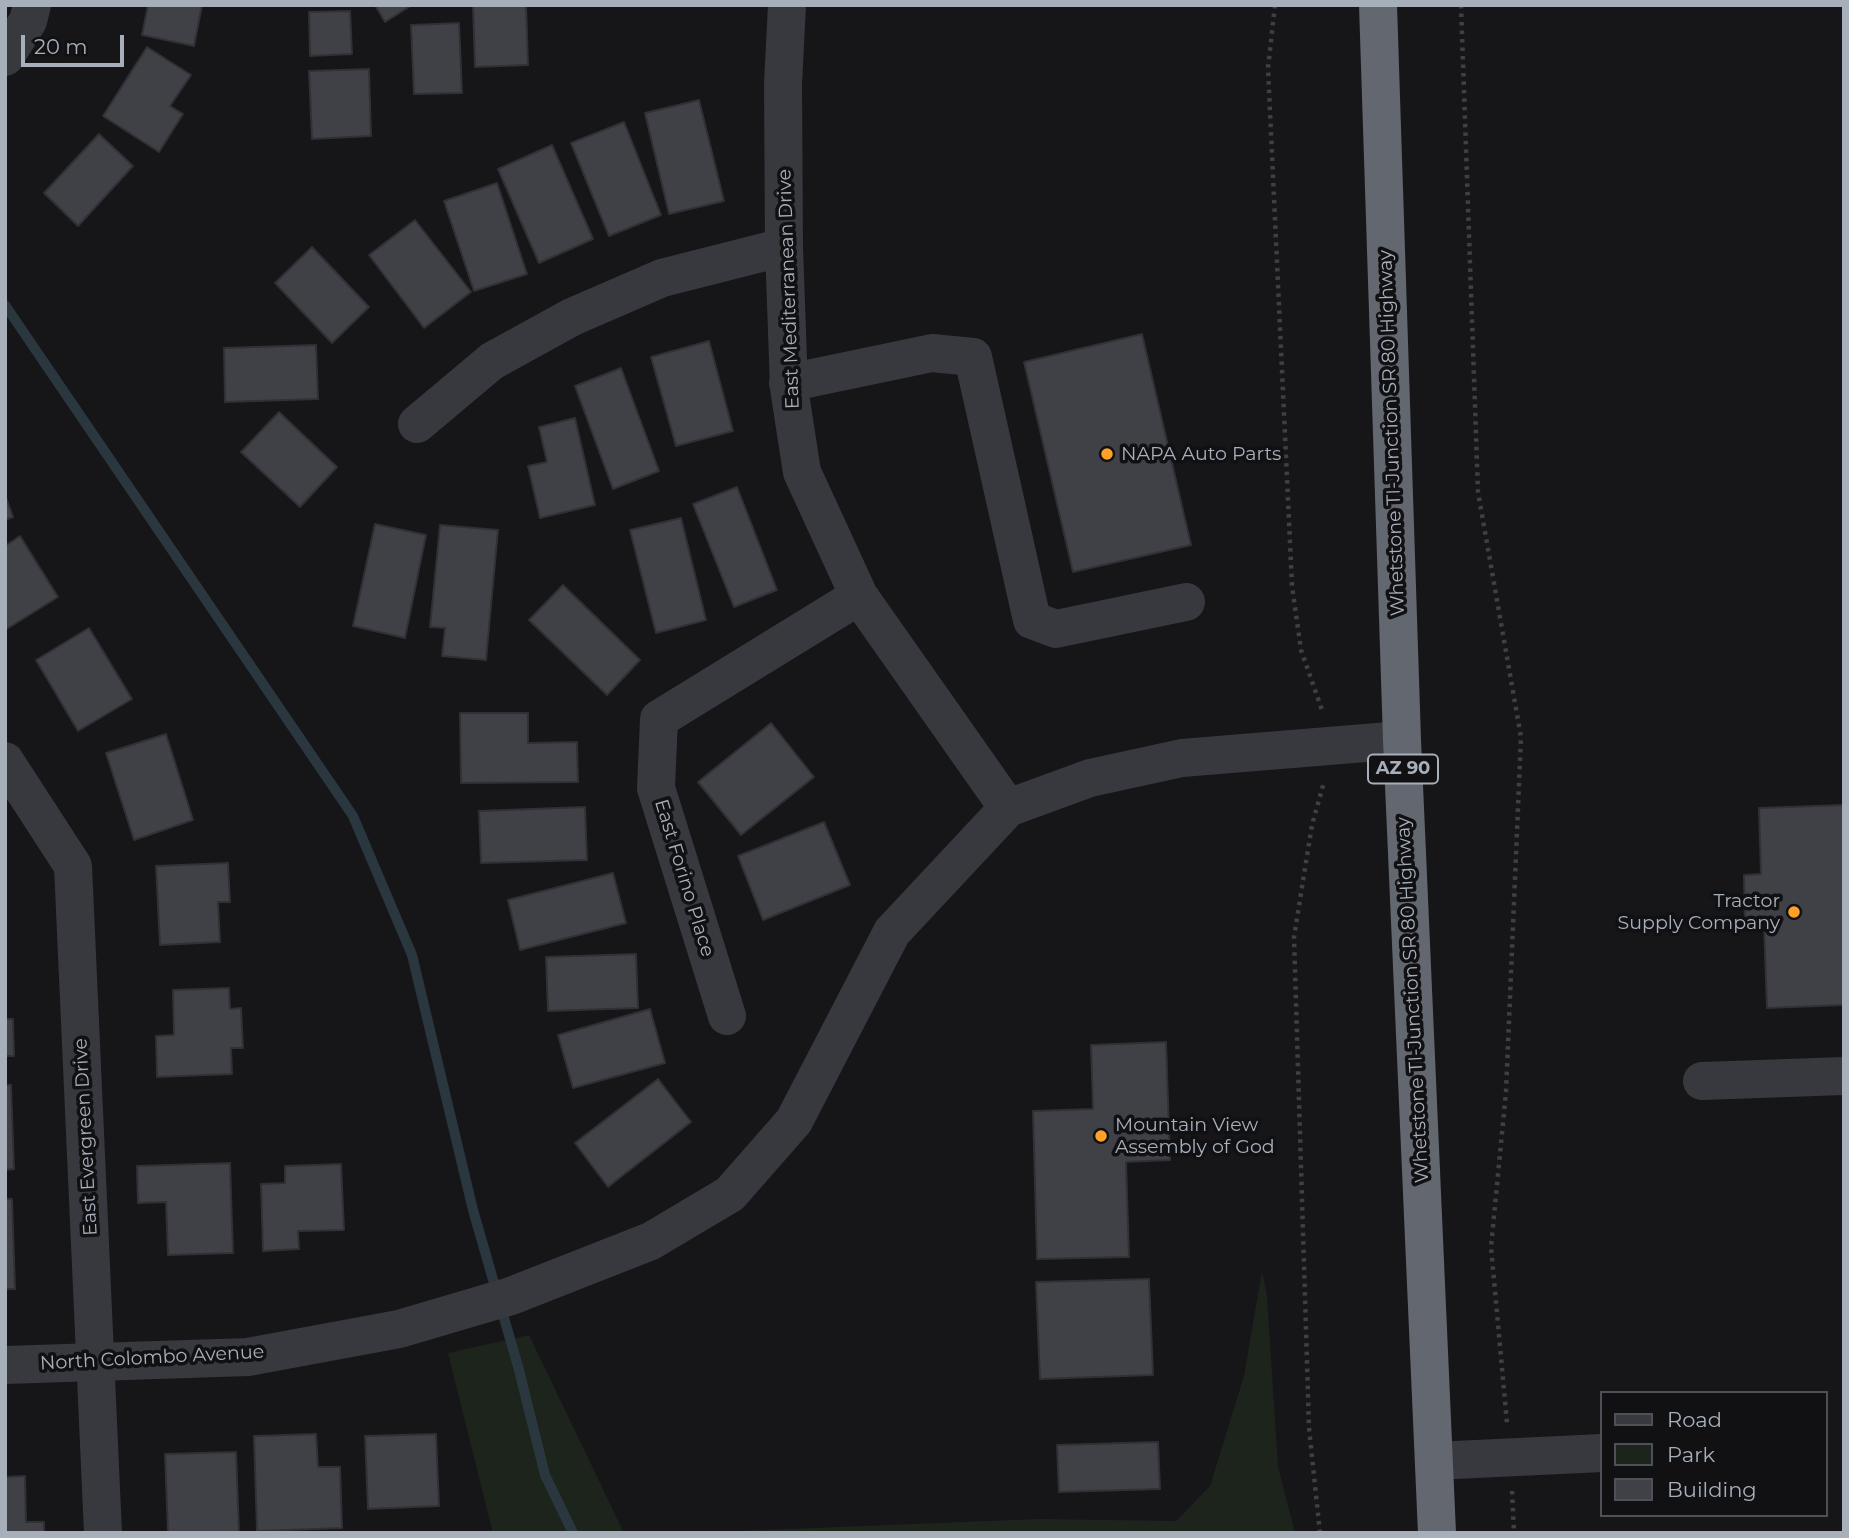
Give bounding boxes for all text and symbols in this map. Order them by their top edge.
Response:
scale bar [24,21,128,65]
text: 20 m [34,34,88,59]
street label: East Mediterranean Drive [773,168,805,410]
street label: Whetstone TI-Junction SR 80 Highway [1374,249,1410,617]
place label: NAPA Auto Parts [1121,443,1281,465]
marker: NAPA Auto Parts [1099,446,1115,462]
road number: AZ 90 [1368,754,1438,784]
street label: East Forino Place [649,796,719,960]
street label: Whetstone TI-Junction SR 80 Highway [1392,816,1434,1184]
place label: Tractor Supply Company [1618,890,1780,934]
marker: Tractor Supply Company [1786,904,1802,920]
street label: East Evergreen Drive [69,1038,103,1236]
place label: Mountain View Assembly of God [1115,1114,1275,1158]
marker: Mountain View Assembly of God [1093,1128,1109,1144]
street label: North Colombo Avenue [39,1341,265,1375]
legend [1601,1391,1828,1517]
text: Road [1667,1407,1722,1432]
text: Park [1667,1442,1715,1467]
text: Building [1667,1477,1757,1502]

